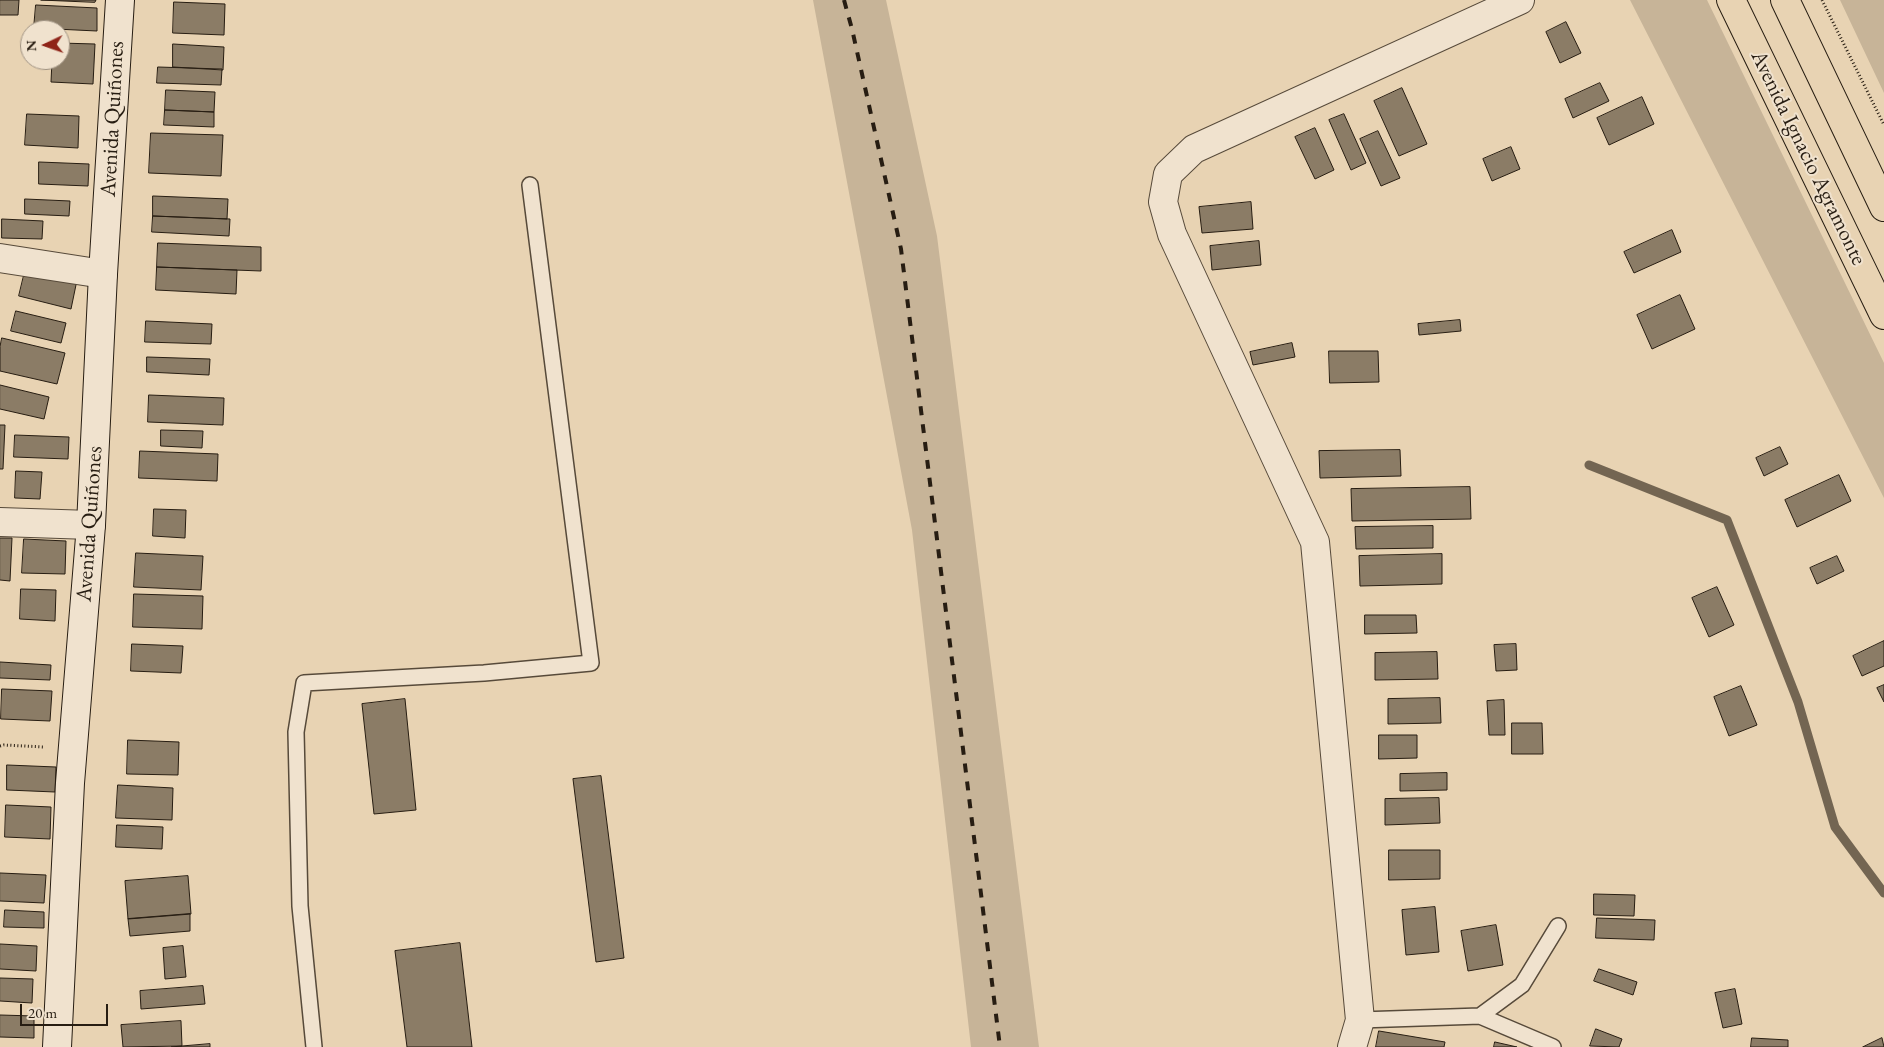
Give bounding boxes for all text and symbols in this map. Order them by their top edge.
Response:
north arrow [20,20,70,70]
text: N [22,40,40,52]
street label: Avenida Quiñones [96,40,130,198]
street label: Avenida Ignacio Agramonte [1744,46,1872,270]
street label: Avenida Quiñones [71,445,109,603]
scale bar [22,994,110,1026]
text: 20 m [28,1003,57,1022]

